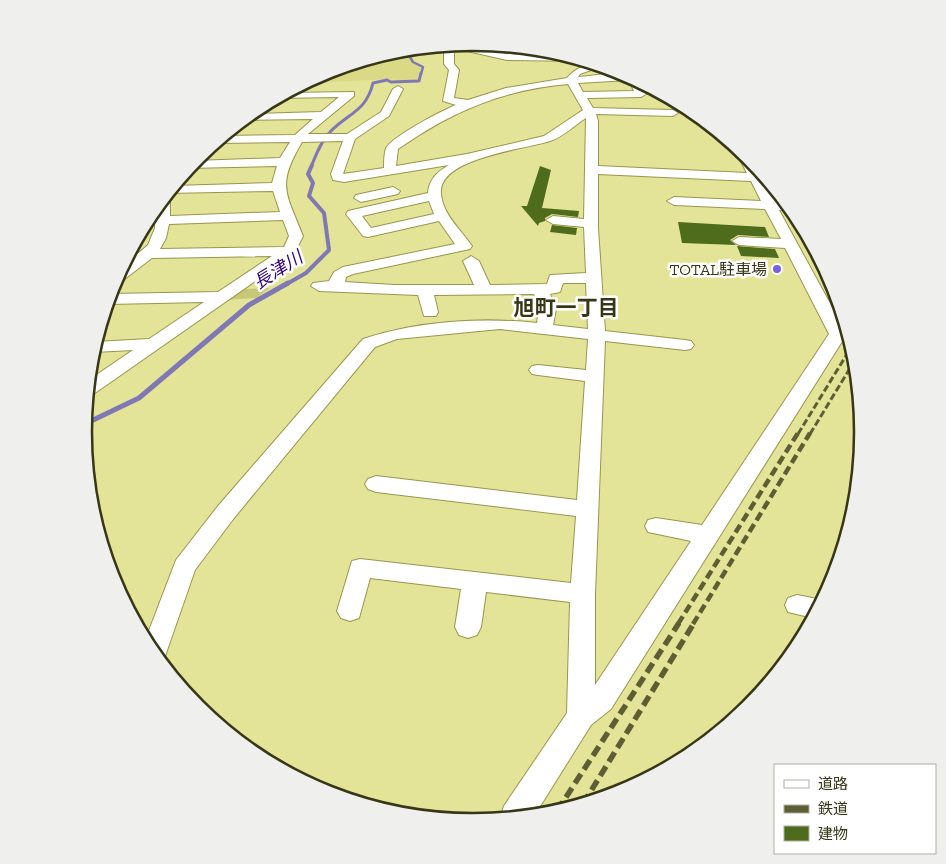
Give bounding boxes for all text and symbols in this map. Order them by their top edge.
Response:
water label: 長津川 [249,245,308,294]
place label: TOTAL駐車場 [669,260,767,279]
marker: TOTAL駐車場 [771,263,783,275]
district label: 旭町一丁目 [514,295,619,320]
legend [774,764,936,854]
text: 道路 [818,775,848,793]
text: 鉄道 [818,800,848,818]
text: 建物 [818,825,848,843]

